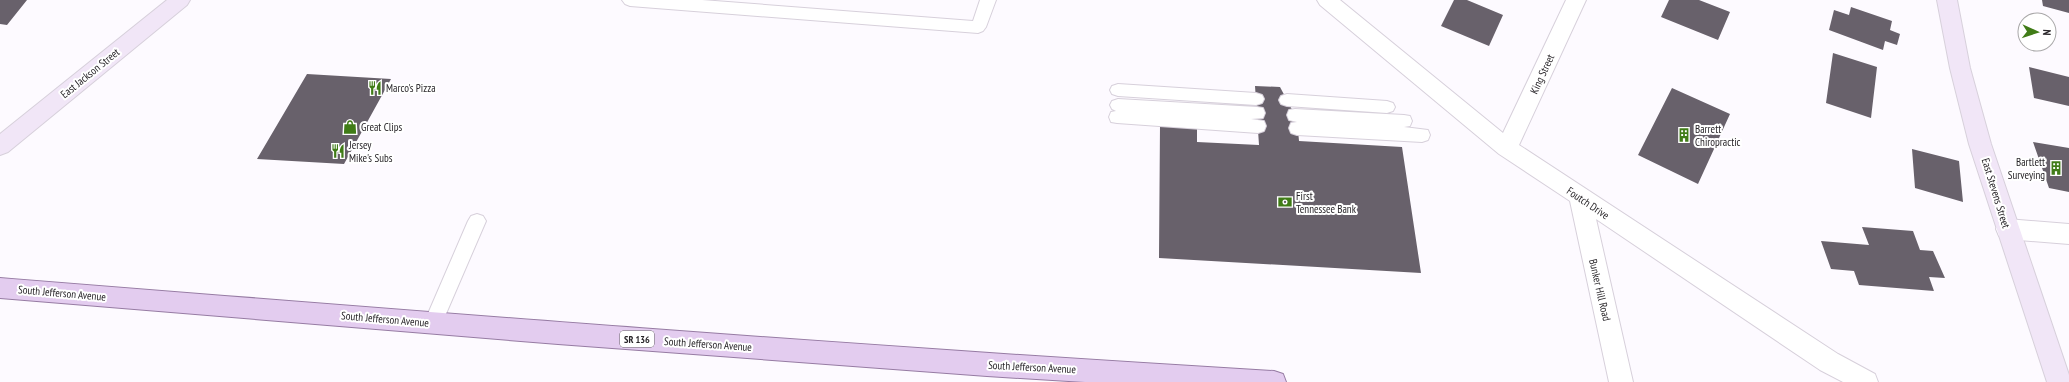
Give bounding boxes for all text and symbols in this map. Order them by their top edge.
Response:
north arrow [2017,12,2057,52]
text: N [2040,29,2054,36]
street label: East Jackson Street [58,45,122,101]
street label: King Street [1527,52,1557,96]
restaurant icon: Marco's Pizza [367,80,383,96]
place label: Marco's Pizza [386,81,436,95]
shop icon: Great Clips [342,119,358,135]
place label: Great Clips [361,120,402,134]
place label: Barrett Chiropractic [1695,122,1741,149]
building icon: Barrett Chiropractic [1676,127,1692,143]
place label: Jersey Mike's Subs [348,138,393,165]
restaurant icon: Jersey Mike's Subs [330,143,346,159]
place label: Bartlett Surveying [2008,155,2045,182]
street label: East Stevens Street [1979,156,2013,230]
building icon: Bartlett Surveying [2048,160,2064,176]
street label: Foutch Drive [1564,184,1612,222]
place label: First Tennessee Bank [1296,189,1357,216]
bank icon: First Tennessee Bank [1277,194,1293,210]
street label: Bunker Hill Road [1586,258,1614,323]
street label: South Jefferson Avenue [18,282,107,304]
street label: South Jefferson Avenue [341,308,430,330]
road number: SR 136 [620,331,654,347]
street label: South Jefferson Avenue [664,334,753,354]
street label: South Jefferson Avenue [988,358,1077,376]

